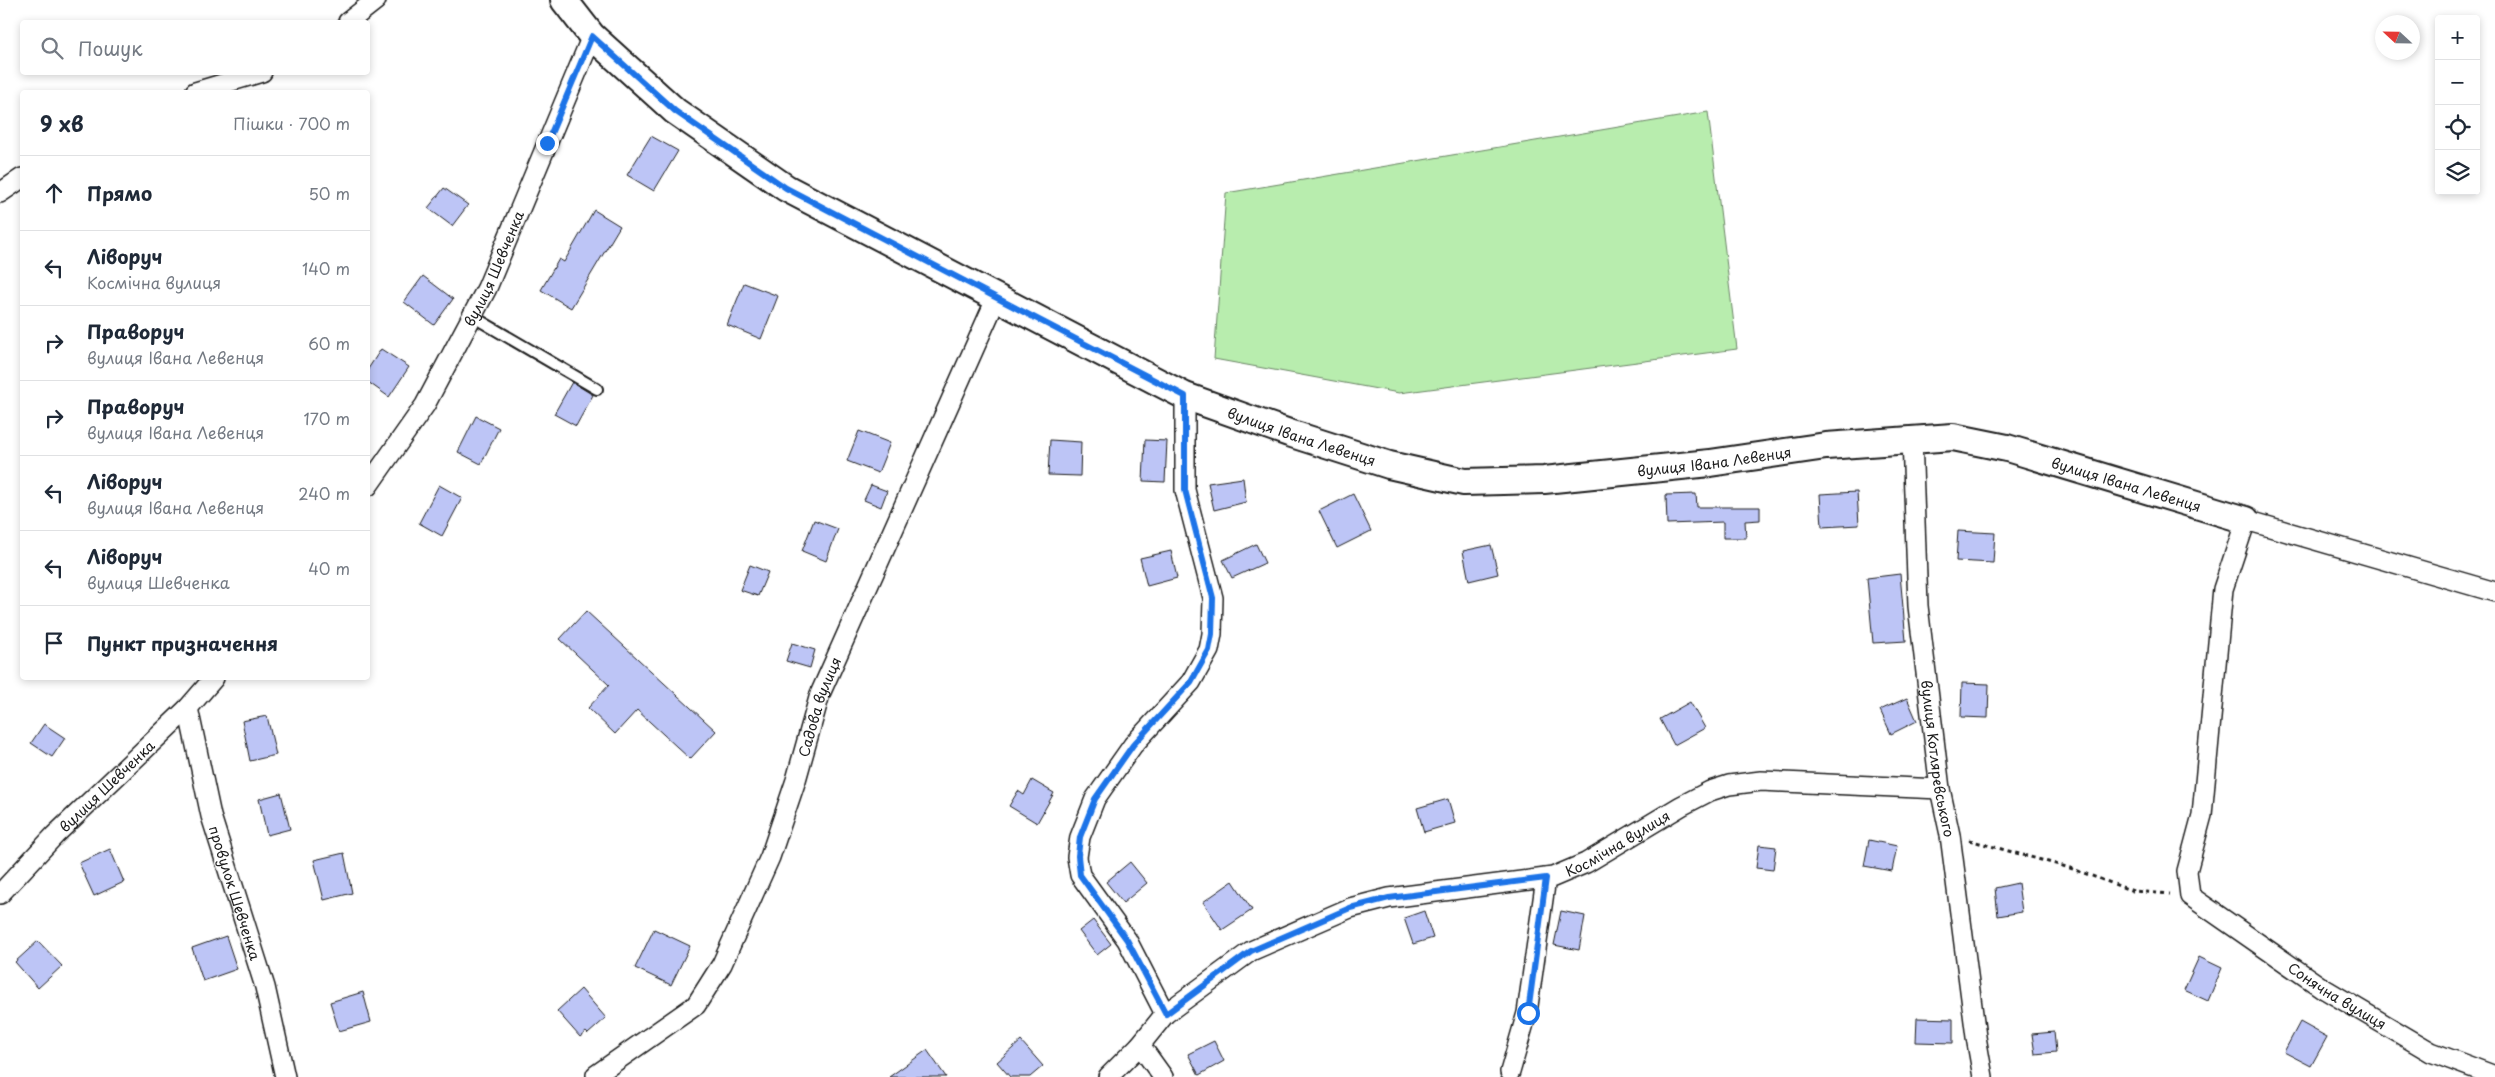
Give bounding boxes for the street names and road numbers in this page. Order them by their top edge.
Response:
street label: вулиця Шевченка [458,207,529,330]
street label: вулиця Івана Левенця [1225,401,1379,471]
street label: вулиця Івана Левенця [1636,441,1793,481]
street label: вулиця Івана Левенця [2049,452,2204,516]
street label: Садова вулиця [792,653,846,759]
street label: вулиця Котляревського [1916,679,1961,839]
street label: вулиця Шевченка [54,735,159,836]
street label: Космічна вулиця [1562,805,1673,881]
street label: провулок Шевченка [204,823,266,963]
street label: Сонячна вулиця [2284,957,2391,1034]

